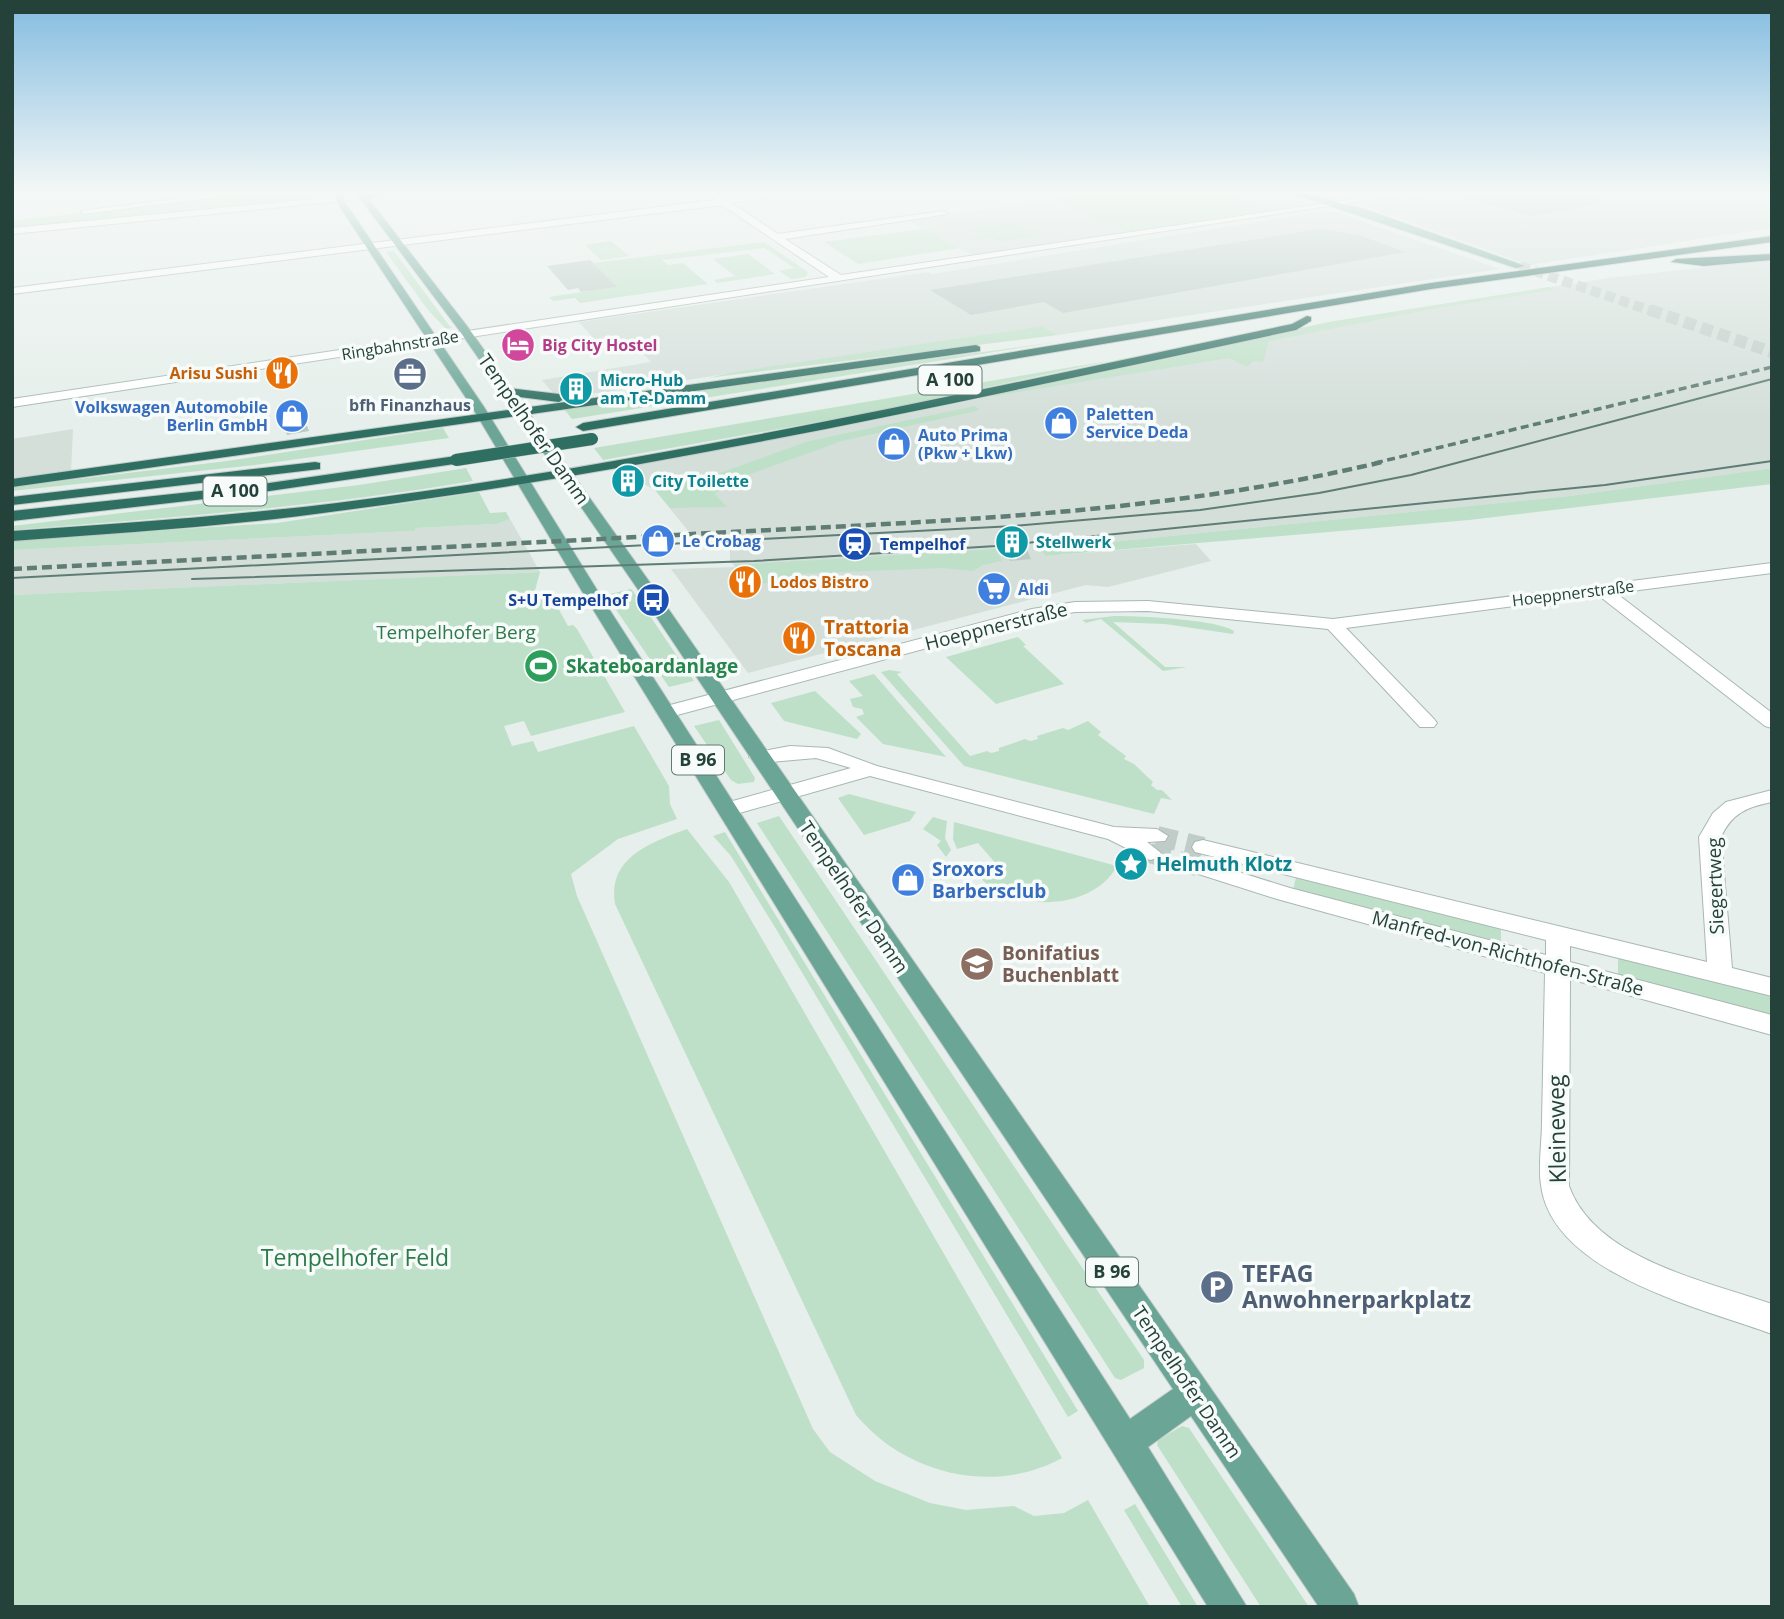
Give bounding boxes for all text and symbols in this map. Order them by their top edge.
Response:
street label: Ringbahnstraße [340,325,460,365]
hotel icon: Big City Hostel [499,326,537,364]
place label: Big City Hostel [542,334,658,356]
street label: Tempelhofer Damm [472,349,596,509]
restaurant icon: Arisu Sushi [263,354,301,392]
office icon: bfh Finanzhaus [391,355,429,393]
place label: Arisu Sushi [170,362,258,384]
road number: A 100 [918,366,982,394]
place label: Micro-Hub am Te-Damm [600,369,706,409]
building icon: Micro-Hub am Te-Damm [557,370,595,408]
place label: bfh Finanzhaus [349,394,471,416]
place label: Volkswagen Automobile Berlin GmbH [75,396,268,436]
shop icon: Volkswagen Automobile Berlin GmbH [273,397,311,435]
place label: Paletten Service Deda [1086,403,1188,443]
shop icon: Paletten Service Deda [1042,404,1080,442]
place label: Auto Prima (Pkw + Lkw) [918,424,1013,464]
shop icon: Auto Prima (Pkw + Lkw) [875,425,913,463]
building icon: City Toilette [609,462,647,500]
place label: City Toilette [652,470,749,492]
road number: A 100 [204,476,266,505]
shop icon: Le Crobag [639,522,677,560]
building icon: Stellwerk [993,523,1031,561]
station icon: Tempelhof [836,525,874,563]
place label: Le Crobag [682,530,761,552]
place label: Stellwerk [1036,531,1111,553]
place label: Tempelhof [880,533,966,555]
restaurant icon: Lodos Bistro [726,563,764,601]
supermarket icon: Aldi [975,570,1013,608]
place label: Lodos Bistro [770,571,869,593]
street label: Hoeppnerstraße [1511,575,1635,611]
place label: Aldi [1018,578,1049,600]
bus stop icon: S+U Tempelhof [634,581,672,619]
place label: S+U Tempelhof [508,589,629,611]
street label: Hoeppnerstraße [922,596,1070,656]
place label: Trattoria Toscana [824,614,909,662]
park label: Tempelhofer Berg [376,619,536,645]
restaurant icon: Trattoria Toscana [780,619,818,657]
sports icon: Skateboardanlage [522,647,560,685]
place label: Skateboardanlage [566,653,738,679]
road number: B 96 [672,746,724,774]
street label: Tempelhofer Damm [793,816,915,978]
street label: Siegertweg [1700,837,1730,935]
place icon: Helmuth Klotz [1112,845,1150,883]
place label: Helmuth Klotz [1156,851,1292,877]
place label: Sroxors Barbersclub [932,856,1046,904]
shop icon: Sroxors Barbersclub [889,861,927,899]
street label: Manfred-von-Richthofen-Straße [1369,904,1647,1002]
place label: Bonifatius Buchenblatt [1002,940,1119,988]
school or university icon: Bonifatius Buchenblatt [958,945,996,983]
street label: Kleineweg [1539,1074,1573,1184]
park label: Tempelhofer Feld [261,1241,449,1273]
place label: TEFAG Anwohnerparkplatz [1242,1257,1471,1315]
road number: B 96 [1086,1258,1138,1287]
parking icon: TEFAG Anwohnerparkplatz [1198,1268,1236,1306]
street label: Tempelhofer Damm [1126,1301,1248,1463]

